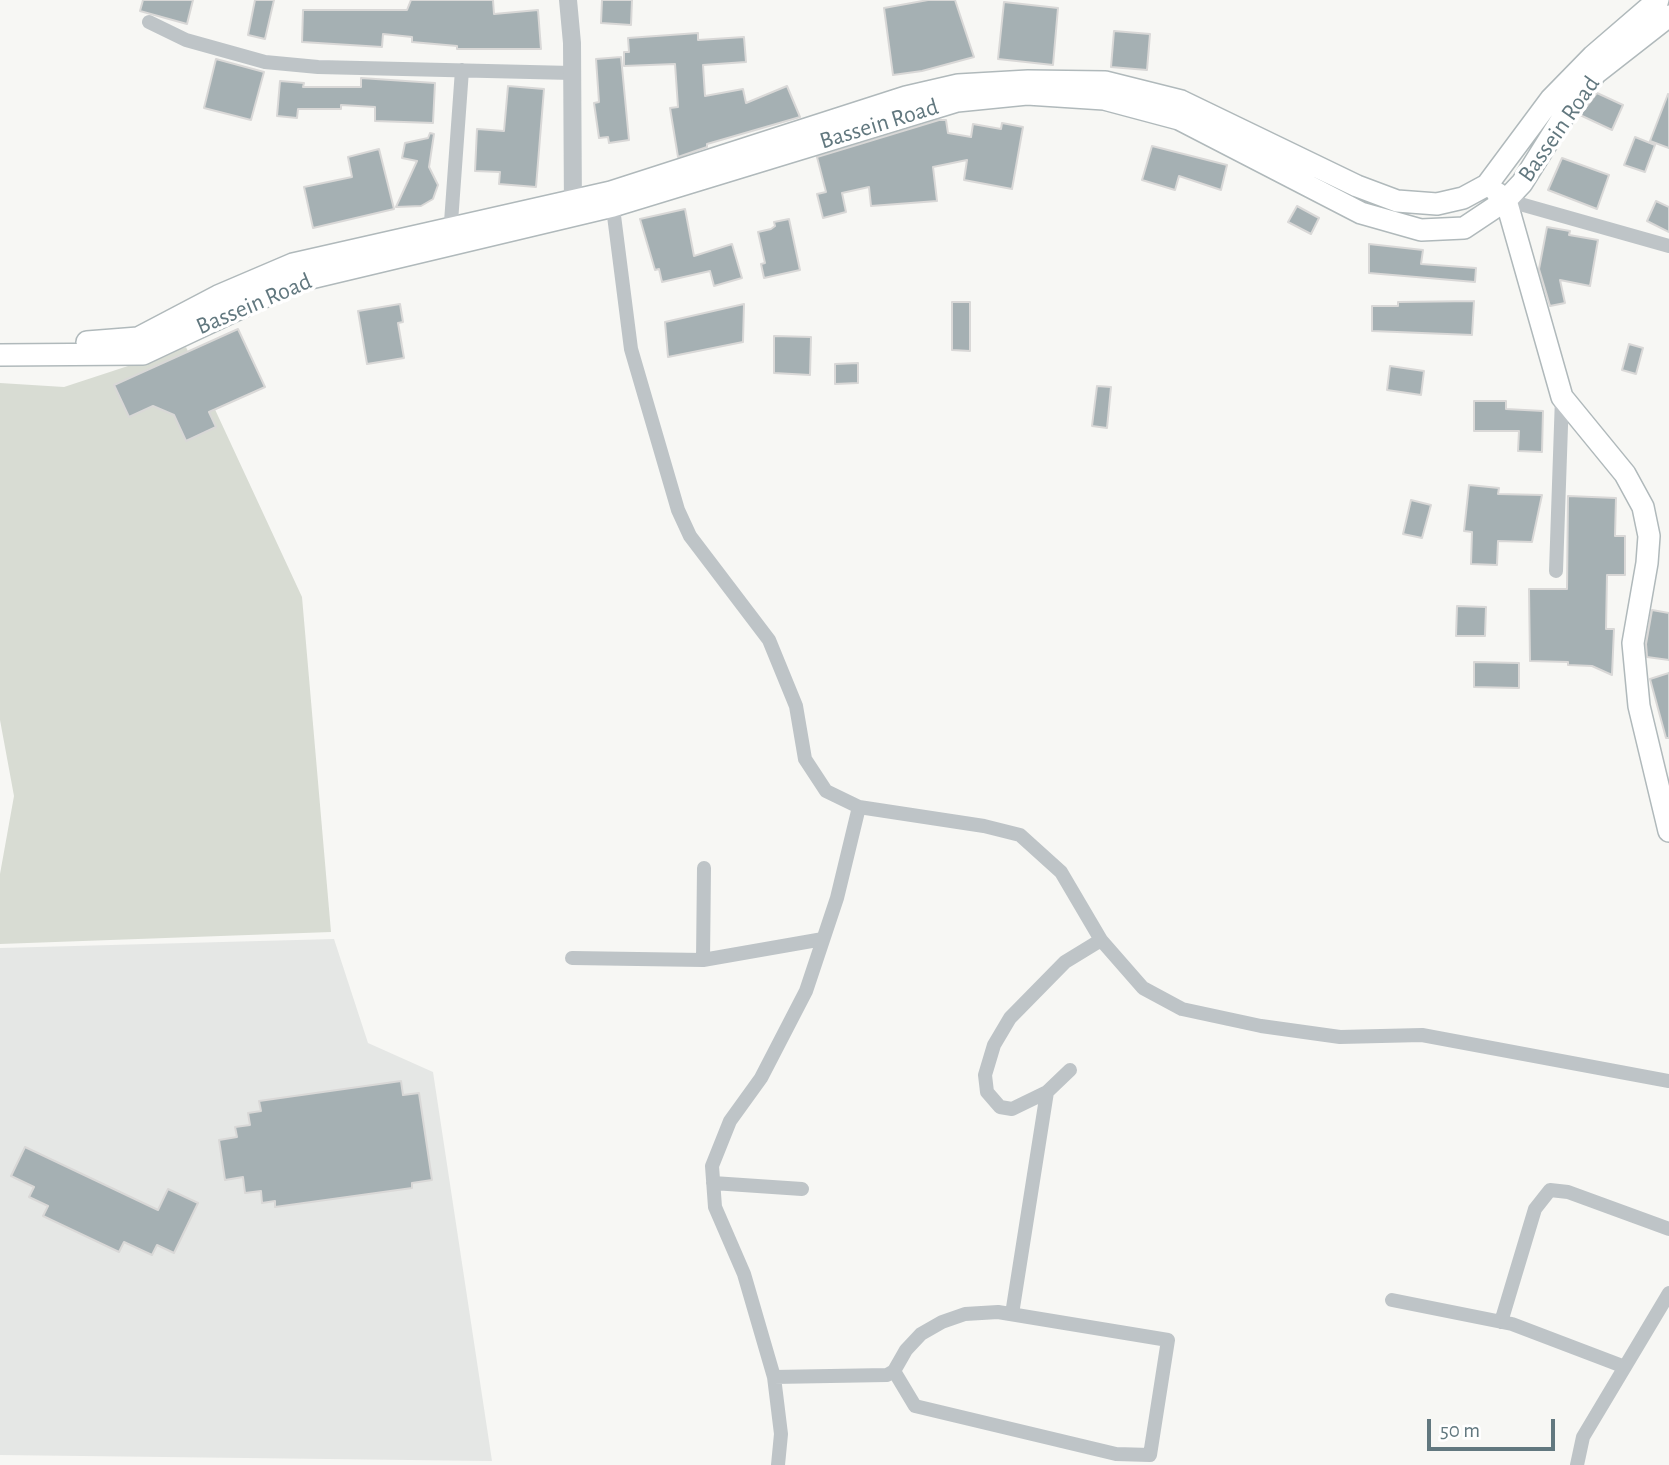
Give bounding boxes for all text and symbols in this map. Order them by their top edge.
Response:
street label: Bassein Road [1512,70,1606,188]
street label: Bassein Road [816,92,942,156]
street label: Bassein Road [192,267,316,341]
scale bar [1431,1406,1559,1450]
text: 50 m [1440,1420,1480,1441]

